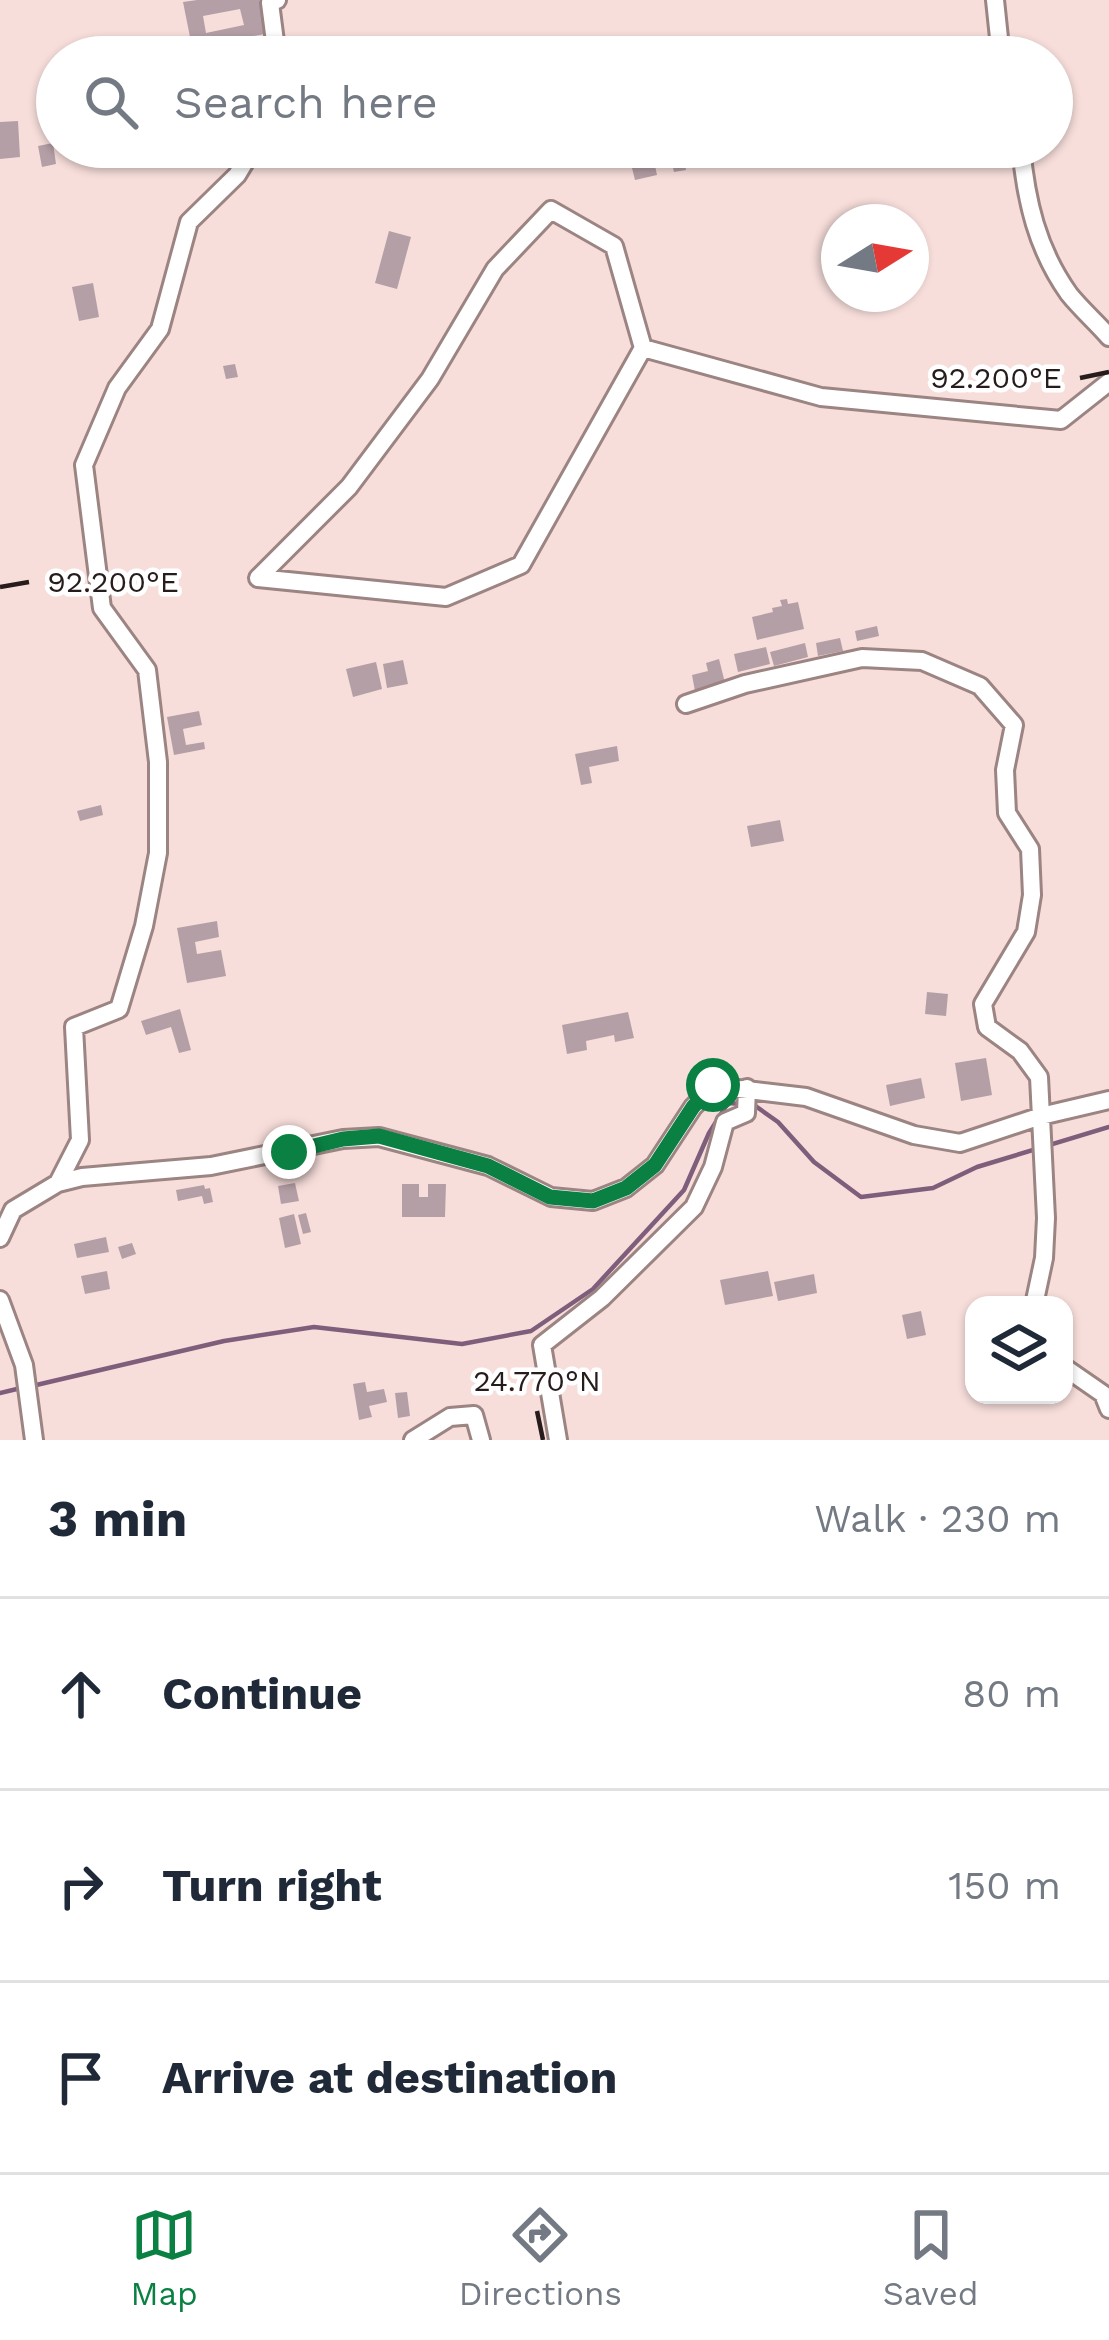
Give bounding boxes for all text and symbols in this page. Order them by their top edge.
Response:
search box [36,36,1073,168]
icon: search [78,69,144,135]
text: Search here [174,76,438,129]
north arrow [821,204,929,312]
text: 92.200°E [930,360,1062,395]
text: 92.200°E [47,564,179,599]
route start [686,1058,740,1112]
route end [262,1125,316,1179]
map controls [965,1296,1073,1404]
button: layers [965,1296,1073,1404]
text: 24.770°N [473,1363,601,1398]
text: 3 min [48,1489,187,1548]
text: Walk · 230 m [814,1496,1061,1541]
icon: ahead [48,1661,114,1727]
text: Continue [162,1667,362,1720]
text: 80 m [962,1671,1061,1716]
icon: right [48,1853,114,1919]
text: Turn right [162,1859,382,1912]
text: 150 m [948,1863,1061,1908]
icon: arrive [48,2045,114,2111]
text: Arrive at destination [162,2051,617,2104]
tab: Map [130,2202,198,2313]
tab: Directions [459,2202,622,2313]
tab: Saved [883,2202,979,2313]

